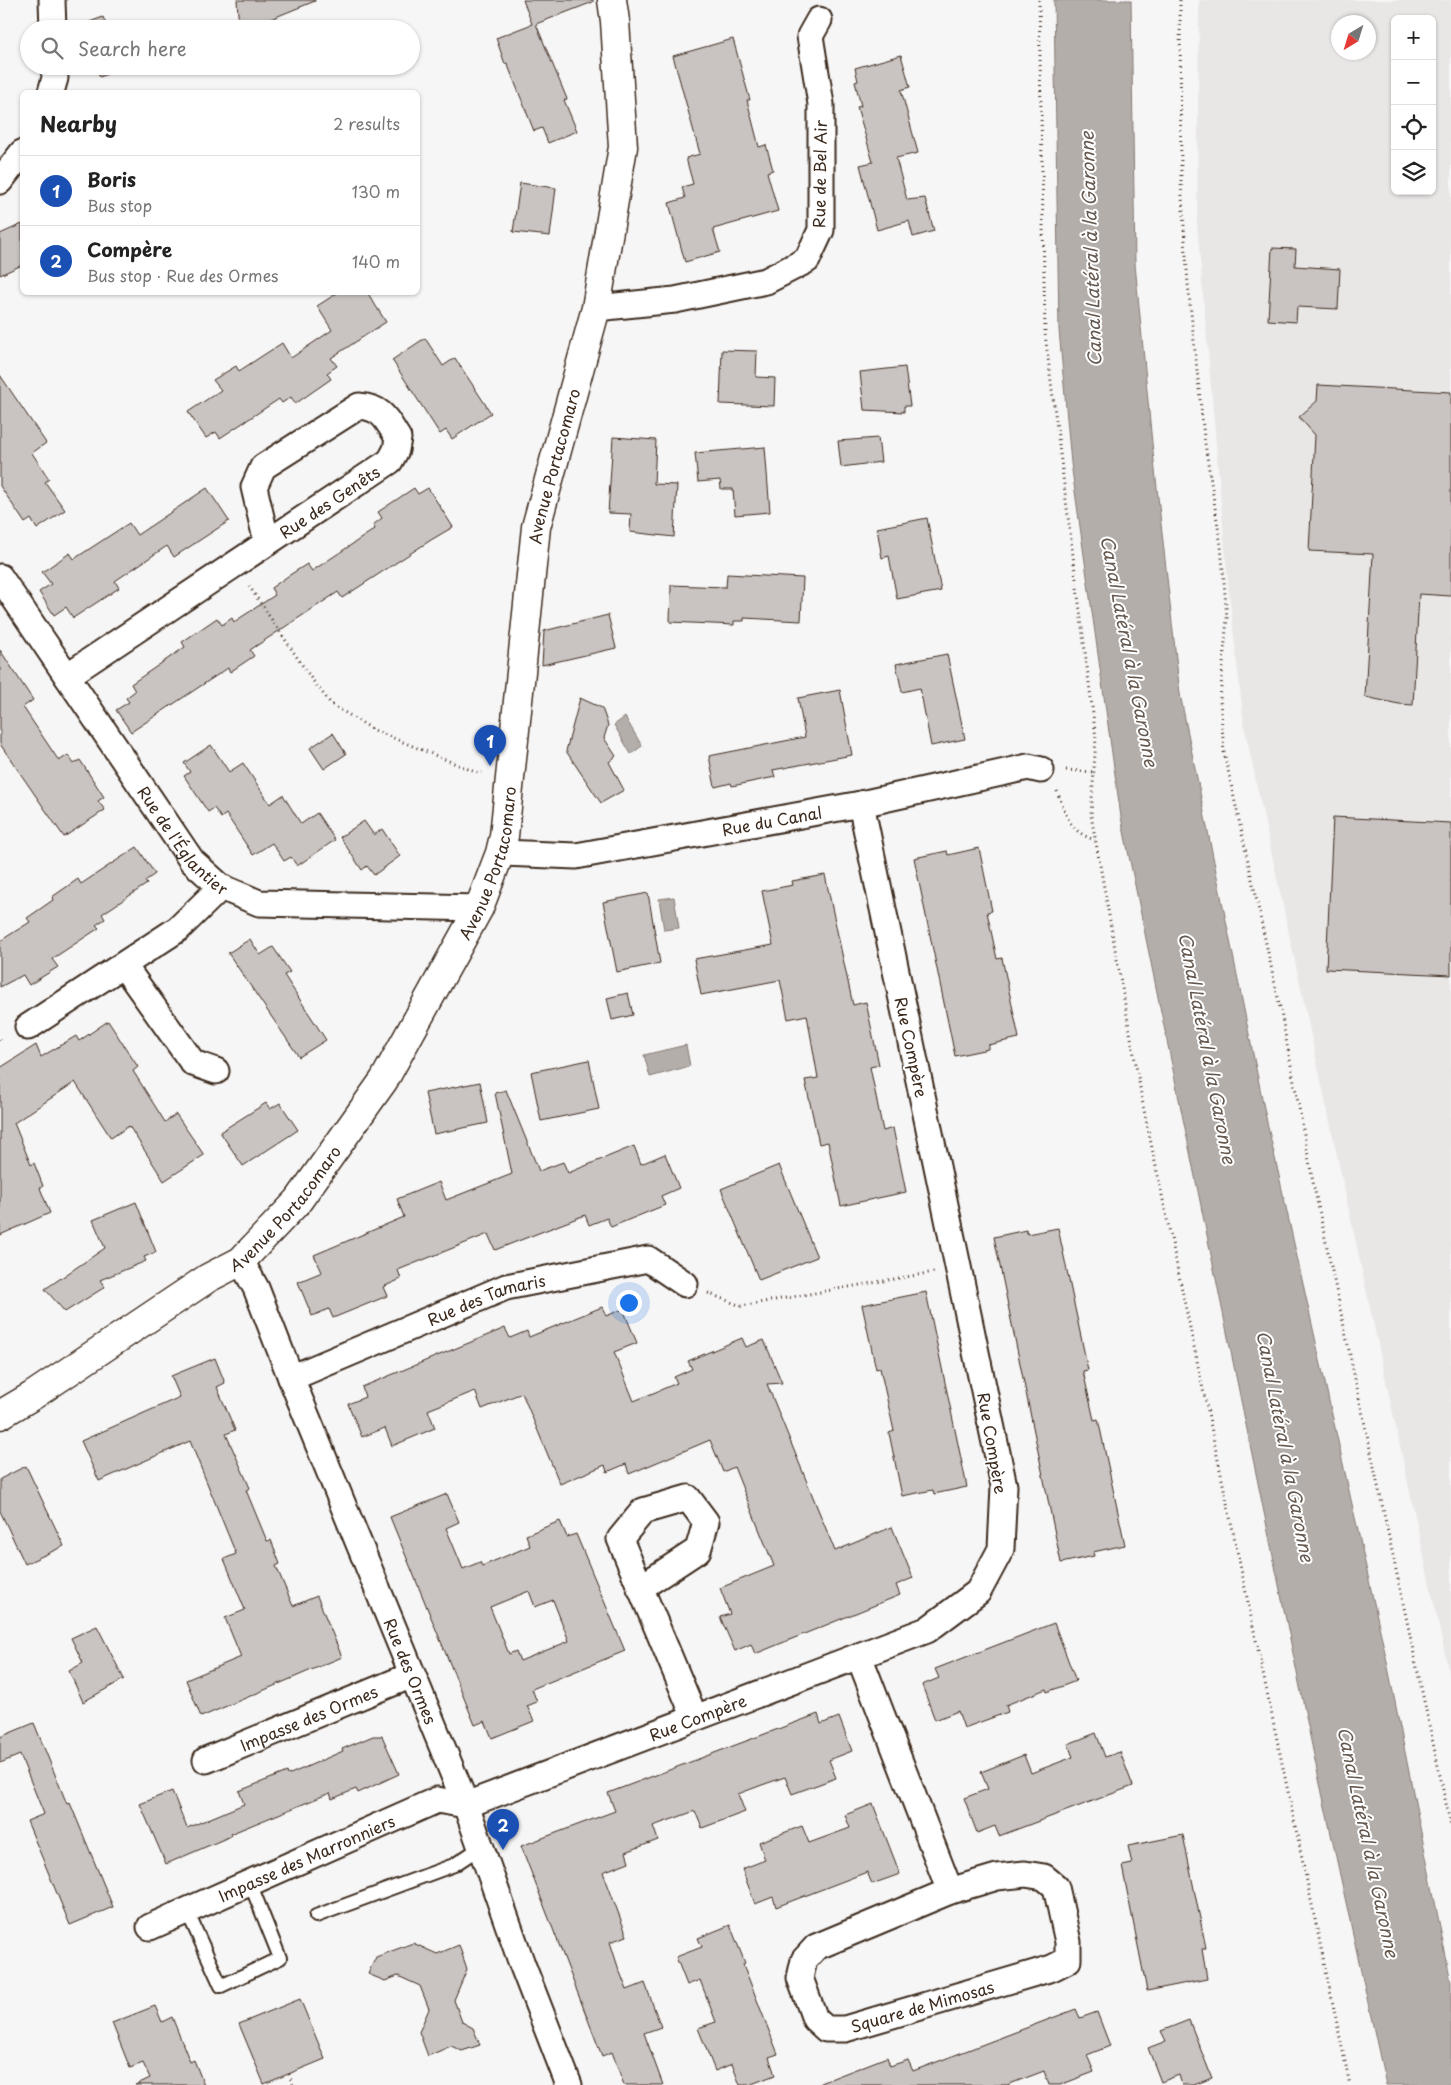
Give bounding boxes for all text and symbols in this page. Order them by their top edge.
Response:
north arrow [1331,15,1376,60]
map controls [1391,15,1436,195]
button: + [1391,15,1436,60]
search box [20,20,420,75]
icon: search [38,34,66,62]
text: Search here [78,34,187,62]
button: − [1391,60,1436,105]
button: locate [1391,105,1436,150]
text: Nearby [40,107,117,139]
text: 2 results [333,111,400,135]
street label: Rue de Bel Air [806,119,832,228]
water label: Canal Latéral à la Garonne [1072,130,1108,367]
button: layers [1391,150,1436,195]
text: Boris [87,165,136,193]
text: 1 [52,179,60,203]
text: 130 m [352,179,400,203]
text: Bus stop [87,193,152,217]
text: Compère [87,235,172,263]
text: 2 [50,249,62,273]
text: 140 m [352,249,400,273]
text: Bus stop · Rue des Ormes [87,263,279,287]
street label: Avenue Portacomaro [522,386,585,545]
street label: Rue des Genêts [274,459,384,544]
water label: Canal Latéral à la Garonne [1094,533,1166,770]
pin: 1 [474,725,506,766]
street label: Rue de l'Églantier [132,781,232,901]
street label: Avenue Portacomaro [452,785,521,944]
street label: Rue du Canal [720,799,824,841]
water label: Canal Latéral à la Garonne [1172,930,1244,1167]
street label: Rue Compère [890,994,934,1100]
street label: Avenue Portacomaro [225,1140,346,1277]
street label: Rue des Tamaris [423,1268,547,1331]
your location [616,1290,642,1316]
water label: Canal Latéral à la Garonne [1250,1328,1322,1565]
street label: Rue Compère [972,1391,1014,1496]
street label: Rue des Ormes [379,1614,443,1727]
street label: Impasse des Ormes [236,1679,381,1757]
street label: Rue Compère [646,1688,750,1746]
water label: Canal Latéral à la Garonne [1331,1724,1407,1961]
street label: Impasse des Marronniers [214,1808,399,1907]
pin: 2 [487,1809,519,1850]
street label: Square de Mimosas [848,1974,996,2038]

